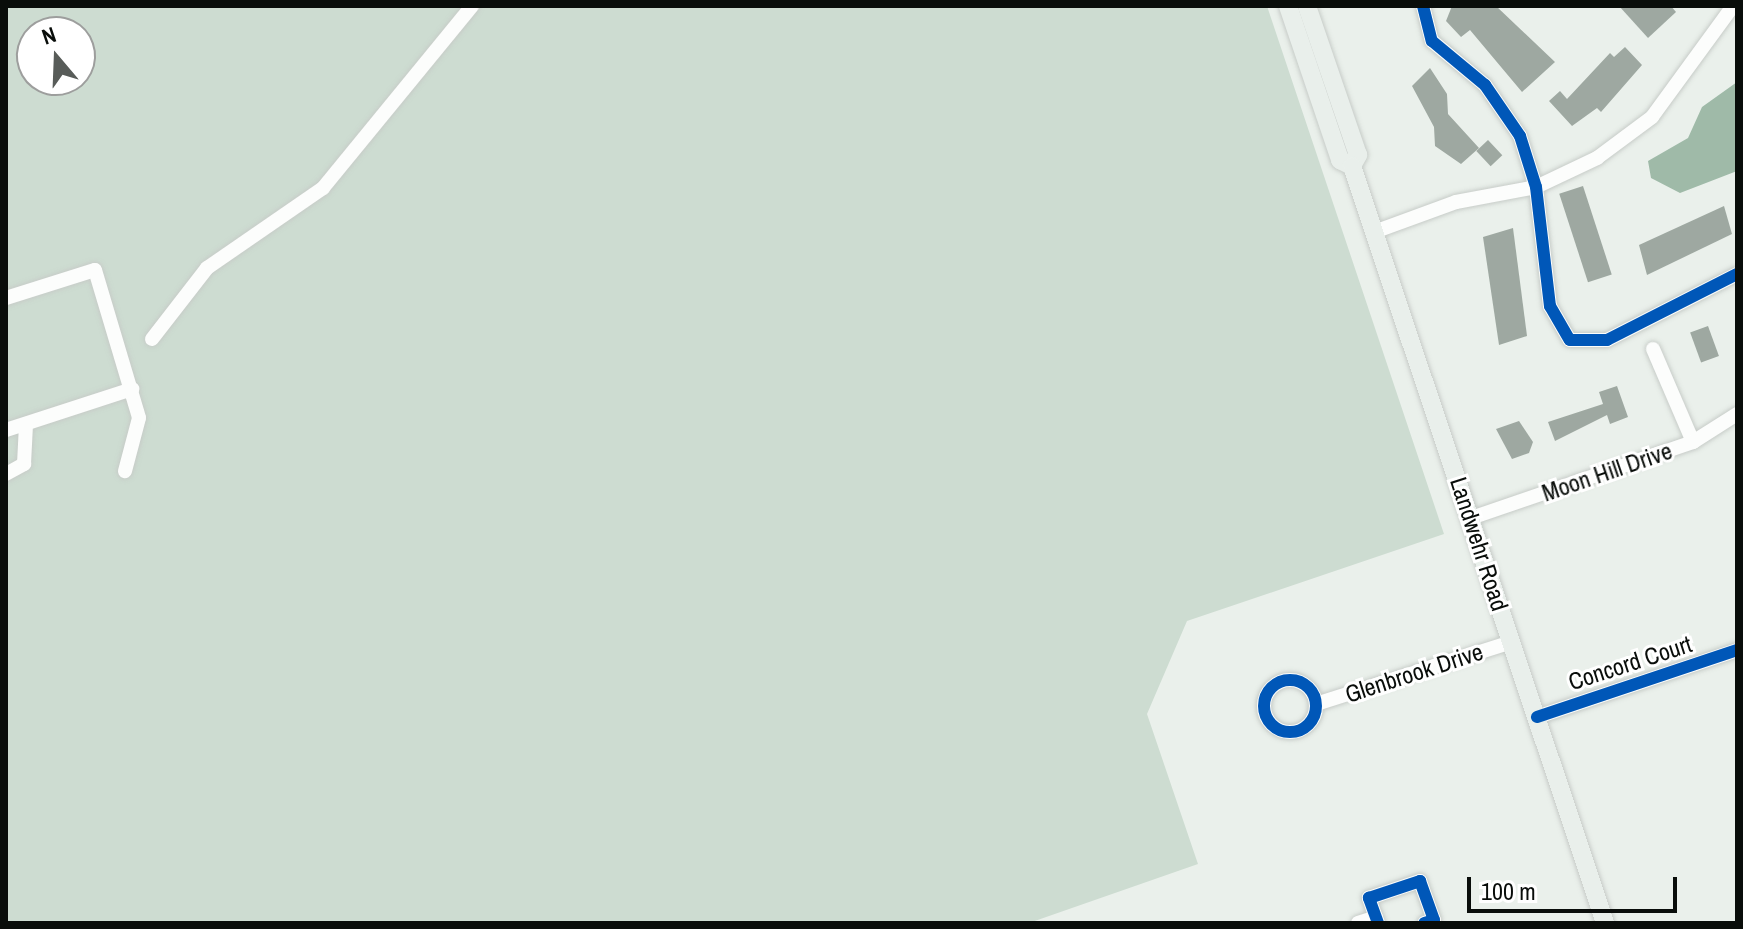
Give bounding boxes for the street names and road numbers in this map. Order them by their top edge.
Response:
street label: Moon Hill Drive [1538,436,1676,508]
street label: Landwehr Road [1444,473,1514,615]
street label: Concord Court [1565,630,1695,696]
street label: Glenbrook Drive [1341,637,1487,709]

